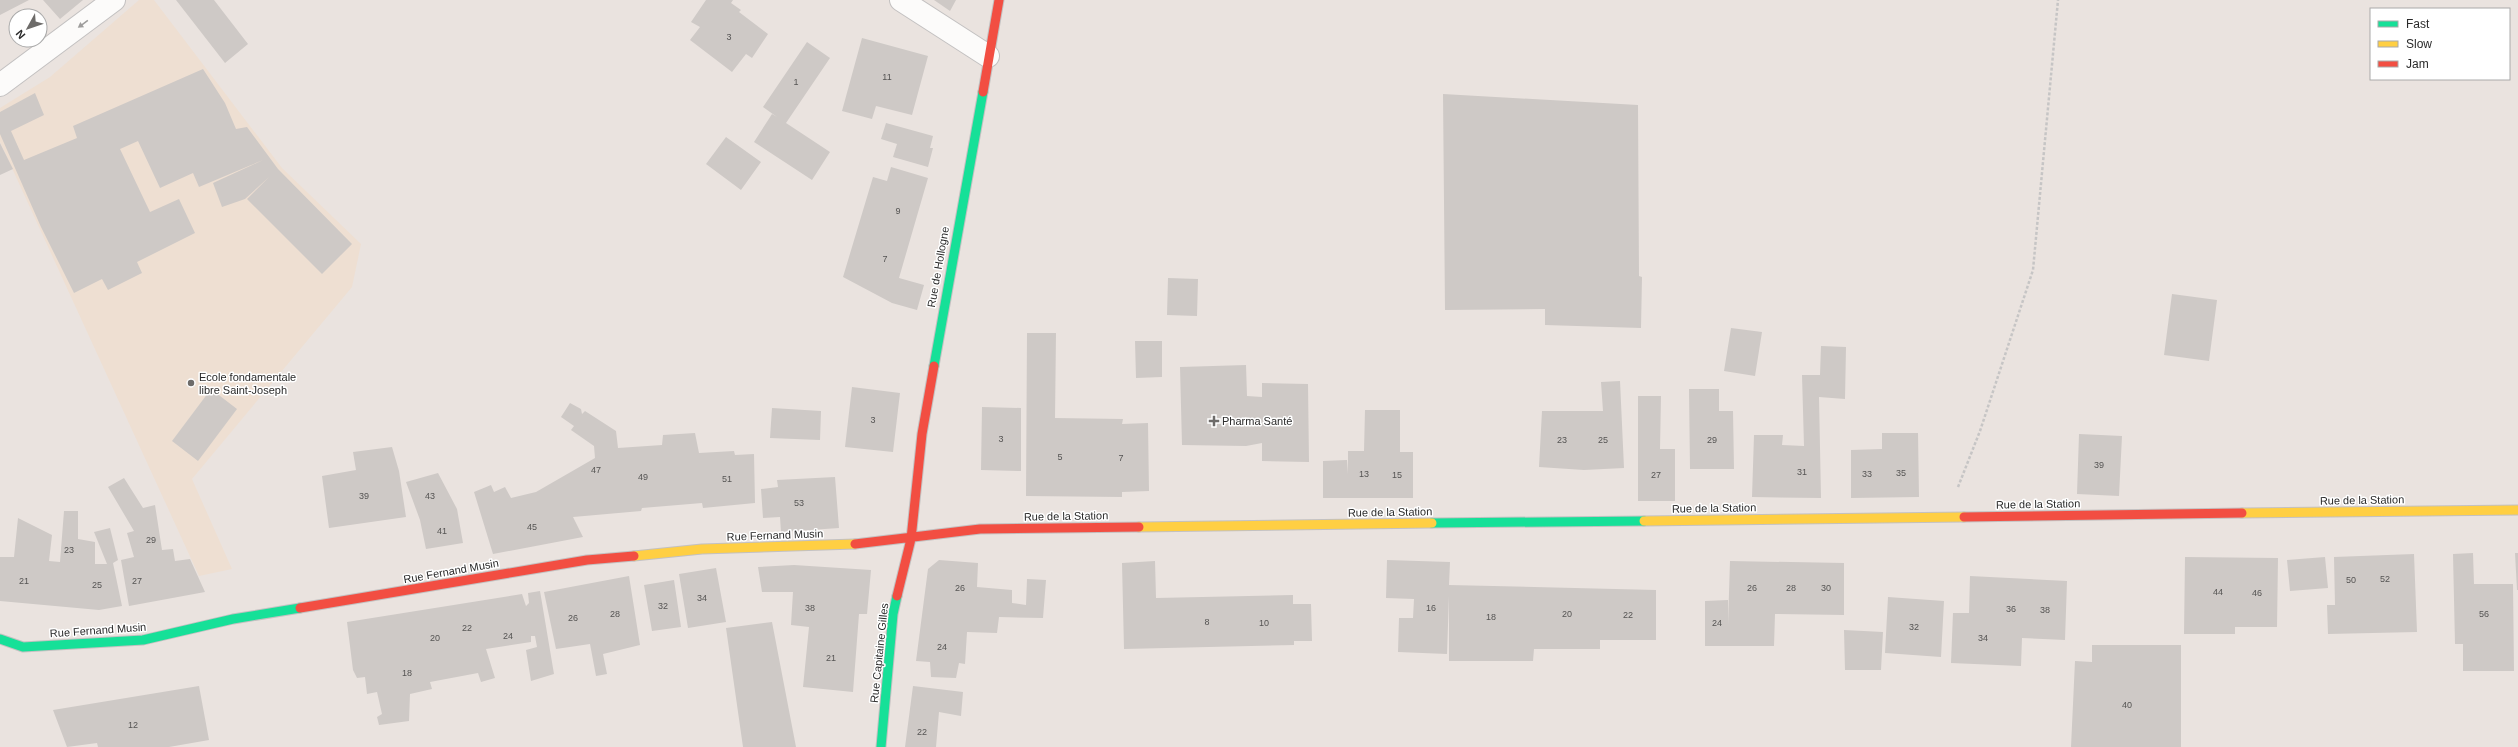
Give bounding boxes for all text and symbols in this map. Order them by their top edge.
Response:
north arrow [8,8,48,48]
legend [2370,8,2510,80]
text: Fast [2406,17,2430,31]
one-way arrow [78,20,88,28]
text: N [13,27,27,41]
house number: 3 [726,32,732,42]
text: Slow [2406,37,2432,51]
text: Jam [2406,57,2429,71]
house number: 11 [882,72,892,82]
house number: 1 [793,77,799,87]
house number: 9 [895,206,901,216]
street label: Rue de Hollogne [925,226,951,308]
house number: 7 [882,254,888,264]
place label: Ecole fondamentale libre Saint-Joseph [199,371,296,396]
marker: Ecole fondamentale libre Saint-Joseph [186,378,196,388]
house number: 3 [870,415,876,425]
place label: Pharma Santé [1222,415,1292,427]
marker: Pharma Santé [1209,416,1219,426]
house number: 3 [998,434,1004,444]
house number: 23 [1557,435,1567,445]
house number: 25 [1598,435,1608,445]
house number: 29 [1707,435,1717,445]
house number: 5 [1057,452,1063,462]
house number: 7 [1118,453,1124,463]
house number: 39 [2094,460,2104,470]
house number: 47 [591,465,601,475]
house number: 31 [1797,467,1807,477]
house number: 35 [1896,468,1906,478]
house number: 13 [1359,469,1369,479]
house number: 33 [1862,469,1872,479]
house number: 15 [1392,470,1402,480]
house number: 27 [1651,470,1661,480]
house number: 49 [638,472,648,482]
house number: 51 [722,474,732,484]
house number: 39 [359,491,369,501]
house number: 43 [425,491,435,501]
street label: Rue de la Station [2320,493,2404,507]
street label: Rue de la Station [1996,497,2080,511]
house number: 53 [794,498,804,508]
street label: Rue de la Station [1672,501,1756,515]
street label: Rue de la Station [1348,505,1432,519]
street label: Rue de la Station [1024,509,1108,523]
house number: 45 [527,522,537,532]
house number: 41 [437,526,447,536]
street label: Rue Fernand Musin [727,527,823,543]
house number: 29 [146,535,156,545]
house number: 23 [64,545,74,555]
street label: Rue Fernand Musin [402,557,500,585]
house number: 52 [2380,574,2390,584]
house number: 50 [2346,575,2356,585]
house number: 21 [19,576,29,586]
house number: 27 [132,576,142,586]
house number: 25 [92,580,102,590]
house number: 26 [955,583,965,593]
house number: 26 [1747,583,1757,593]
house number: 28 [1786,583,1796,593]
house number: 30 [1821,583,1831,593]
house number: 44 [2213,587,2223,597]
house number: 46 [2252,588,2262,598]
house number: 34 [697,593,707,603]
house number: 32 [658,601,668,611]
street label: Rue Capitaine Gilles [868,602,890,703]
house number: 38 [805,603,815,613]
house number: 16 [1426,603,1436,613]
house number: 36 [2006,604,2016,614]
house number: 38 [2040,605,2050,615]
house number: 28 [610,609,620,619]
house number: 20 [1562,609,1572,619]
house number: 56 [2479,609,2489,619]
house number: 22 [1623,610,1633,620]
house number: 18 [1486,612,1496,622]
house number: 26 [568,613,578,623]
house number: 8 [1204,617,1210,627]
house number: 10 [1259,618,1269,628]
house number: 24 [1712,618,1722,628]
street label: Rue Fernand Musin [49,621,147,639]
house number: 32 [1909,622,1919,632]
house number: 22 [462,623,472,633]
house number: 24 [503,631,513,641]
house number: 20 [430,633,440,643]
house number: 34 [1978,633,1988,643]
house number: 24 [937,642,947,652]
house number: 21 [826,653,836,663]
house number: 18 [402,668,412,678]
house number: 40 [2122,700,2132,710]
house number: 12 [128,720,138,730]
house number: 22 [917,727,927,737]

